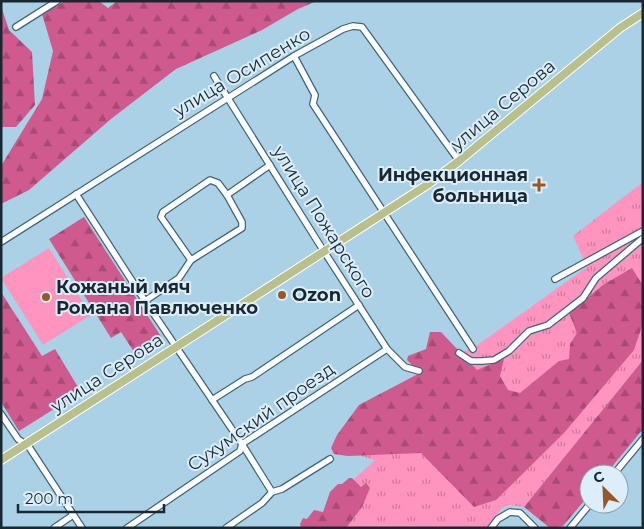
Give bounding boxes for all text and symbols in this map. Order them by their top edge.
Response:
street label: улица Осипенко [169,22,314,122]
street label: улица Серова [445,55,560,156]
street label: улица Пожарского [268,141,380,302]
place label: Инфекционная больница [378,164,528,207]
marker: Инфекционная больница [532,178,546,192]
place label: Кожаный мяч Романа Павлюченко [56,276,258,319]
place label: Ozon [292,284,341,306]
marker: Ozon [276,289,288,301]
marker: Кожаный мяч Романа Павлюченко [40,291,52,303]
street label: улица Серова [46,328,167,418]
street label: Сухумский проезд [183,358,339,476]
north arrow [579,464,629,514]
text: С [590,467,607,487]
scale bar [18,482,164,514]
text: 200 m [25,489,73,508]

